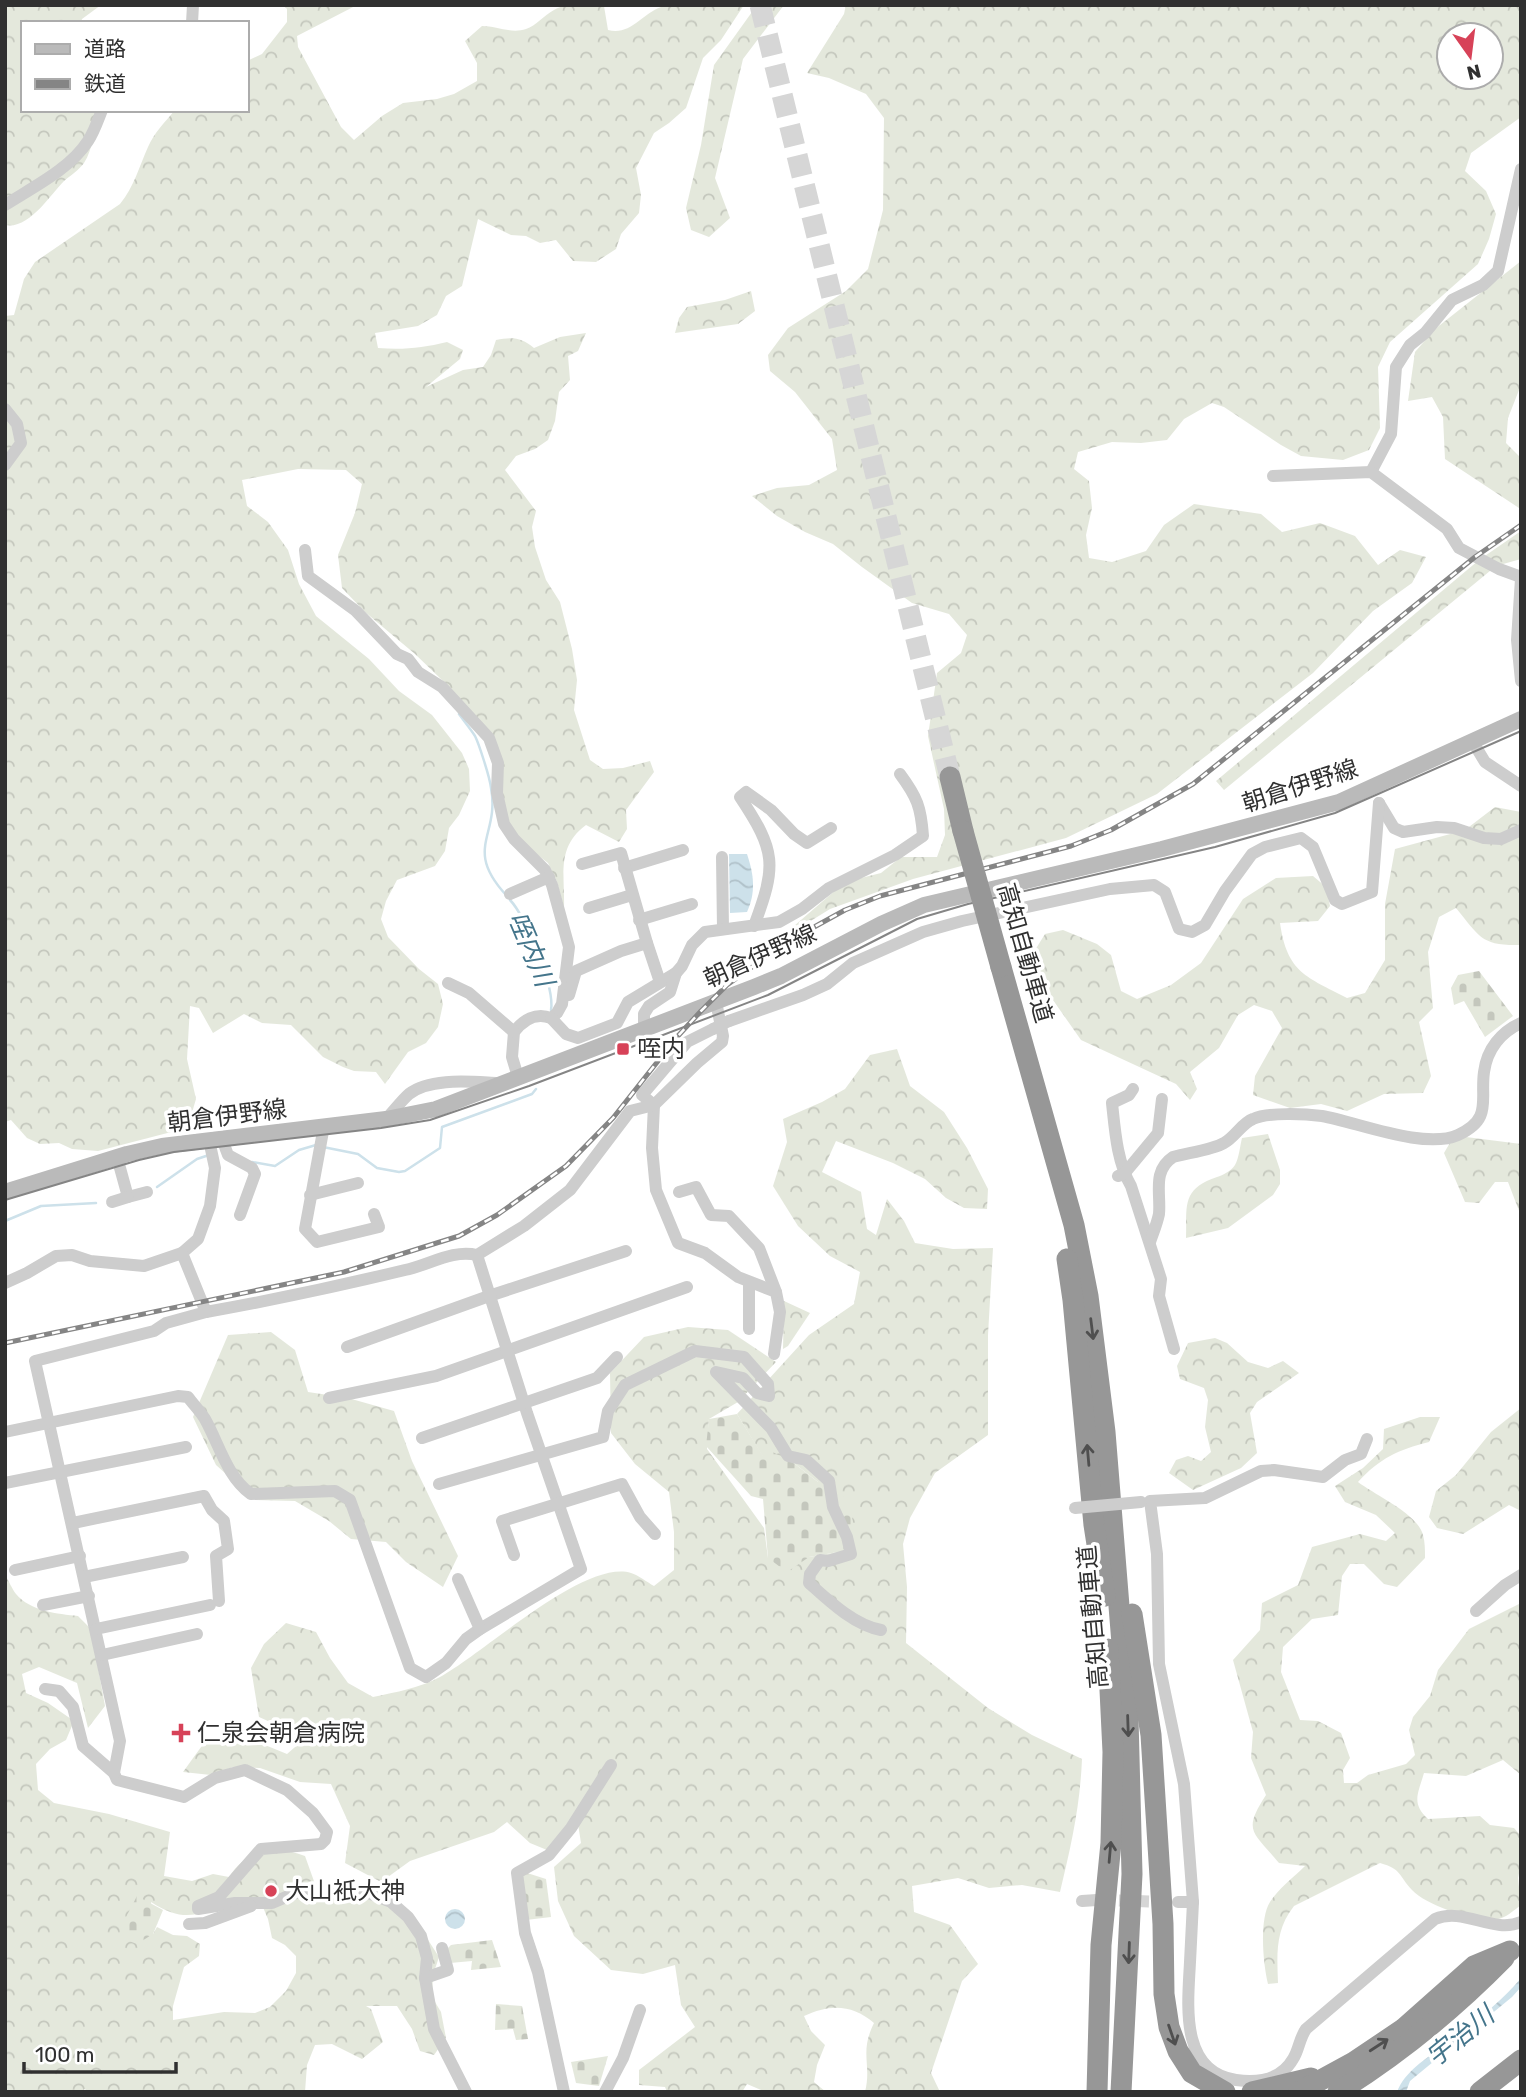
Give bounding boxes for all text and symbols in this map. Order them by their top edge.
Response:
legend [21,21,248,112]
north arrow [1435,21,1505,91]
text: 道路 [84,36,126,61]
text: N [1465,59,1483,85]
text: 鉄道 [84,71,126,96]
street label: 朝倉伊野線 [1239,754,1361,818]
street label: 高知自動車道 [992,880,1058,1026]
water label: 咥内川 [501,907,561,994]
street label: 朝倉伊野線 [699,919,821,993]
place label: 咥内 [637,1035,685,1063]
marker: 咥内 [615,1041,631,1057]
street label: 朝倉伊野線 [166,1095,288,1137]
one-way arrow [1086,1317,1099,1340]
one-way arrow [1081,1444,1094,1467]
street label: 高知自動車道 [1073,1544,1113,1690]
one-way arrow [1121,1714,1135,1737]
place label: 仁泉会朝倉病院 [197,1719,365,1747]
marker: 仁泉会朝倉病院 [171,1723,191,1743]
one-way arrow [1104,1842,1117,1864]
place label: 大山衹大神 [285,1877,405,1905]
marker: 大山衹大神 [263,1883,279,1899]
one-way arrow [1122,1942,1135,1965]
water label: 宇治川 [1420,1998,1503,2073]
one-way arrow [1167,2023,1179,2045]
scale bar [24,2030,177,2074]
one-way arrow [1369,2038,1388,2053]
text: 100 m [35,2042,94,2067]

